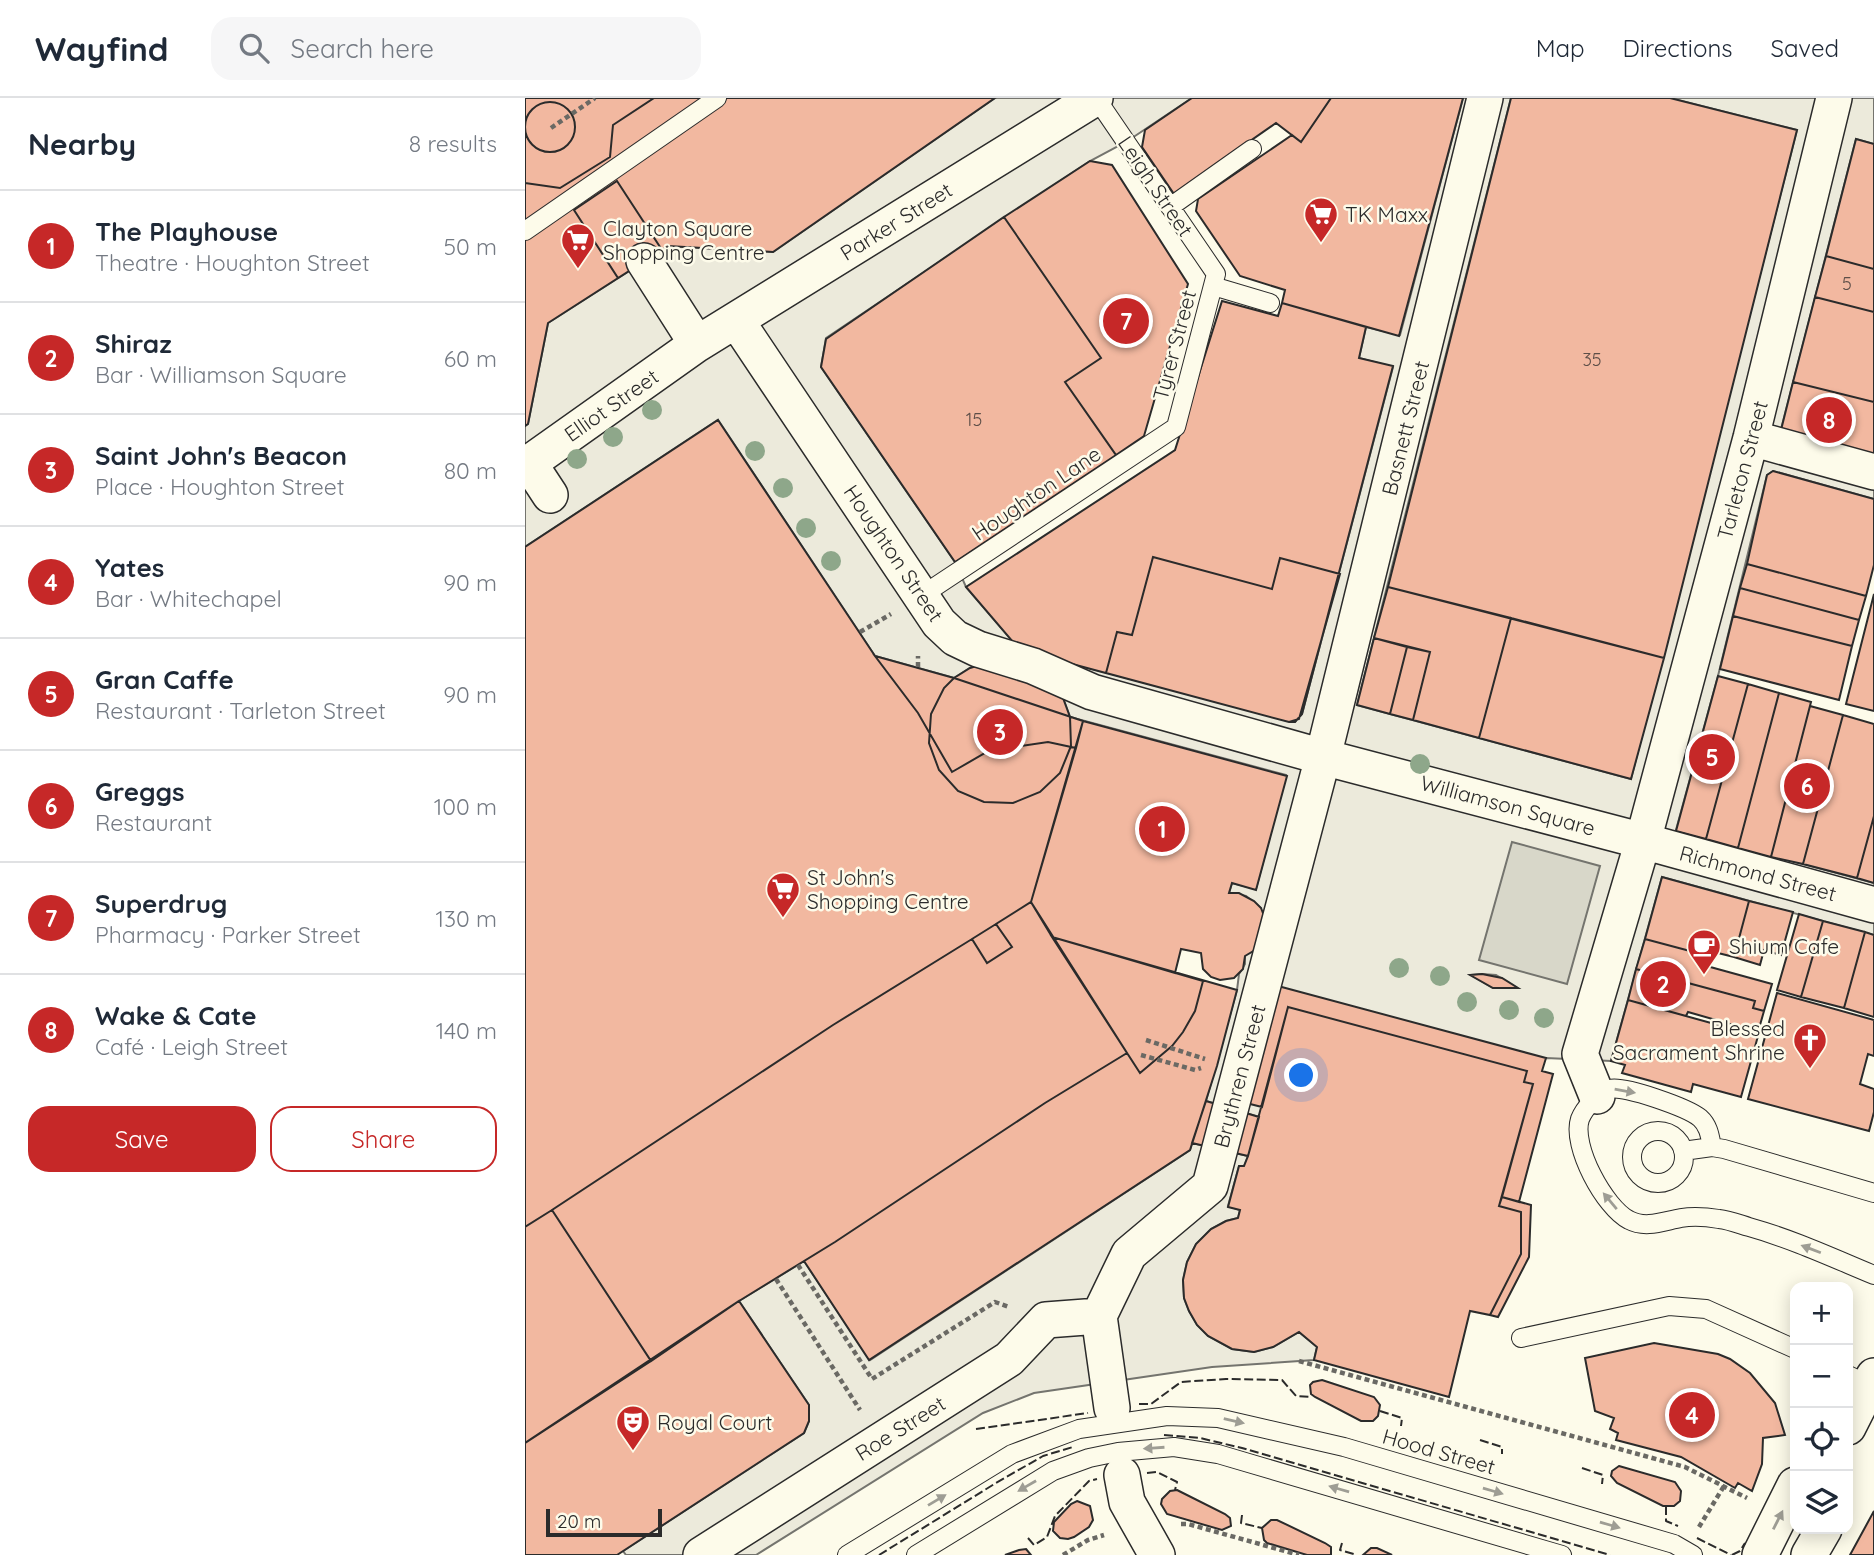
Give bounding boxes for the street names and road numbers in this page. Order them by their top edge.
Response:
street label: Leigh Street [1113,131,1199,241]
street label: Parker Street [835,176,957,266]
street label: Tyrer Street [1147,287,1201,403]
street label: Basnett Street [1376,358,1434,498]
street label: Elliot Street [559,363,663,447]
street label: Tarleton Street [1711,398,1773,542]
street label: Houghton Lane [967,440,1105,546]
street label: Houghton Street [839,480,949,626]
street label: Williamson Square [1418,769,1598,841]
street label: Richmond Street [1677,840,1839,906]
street label: Brythren Street [1207,1001,1271,1151]
street label: Roe Street [850,1390,950,1466]
street label: Hood Street [1379,1422,1499,1480]

